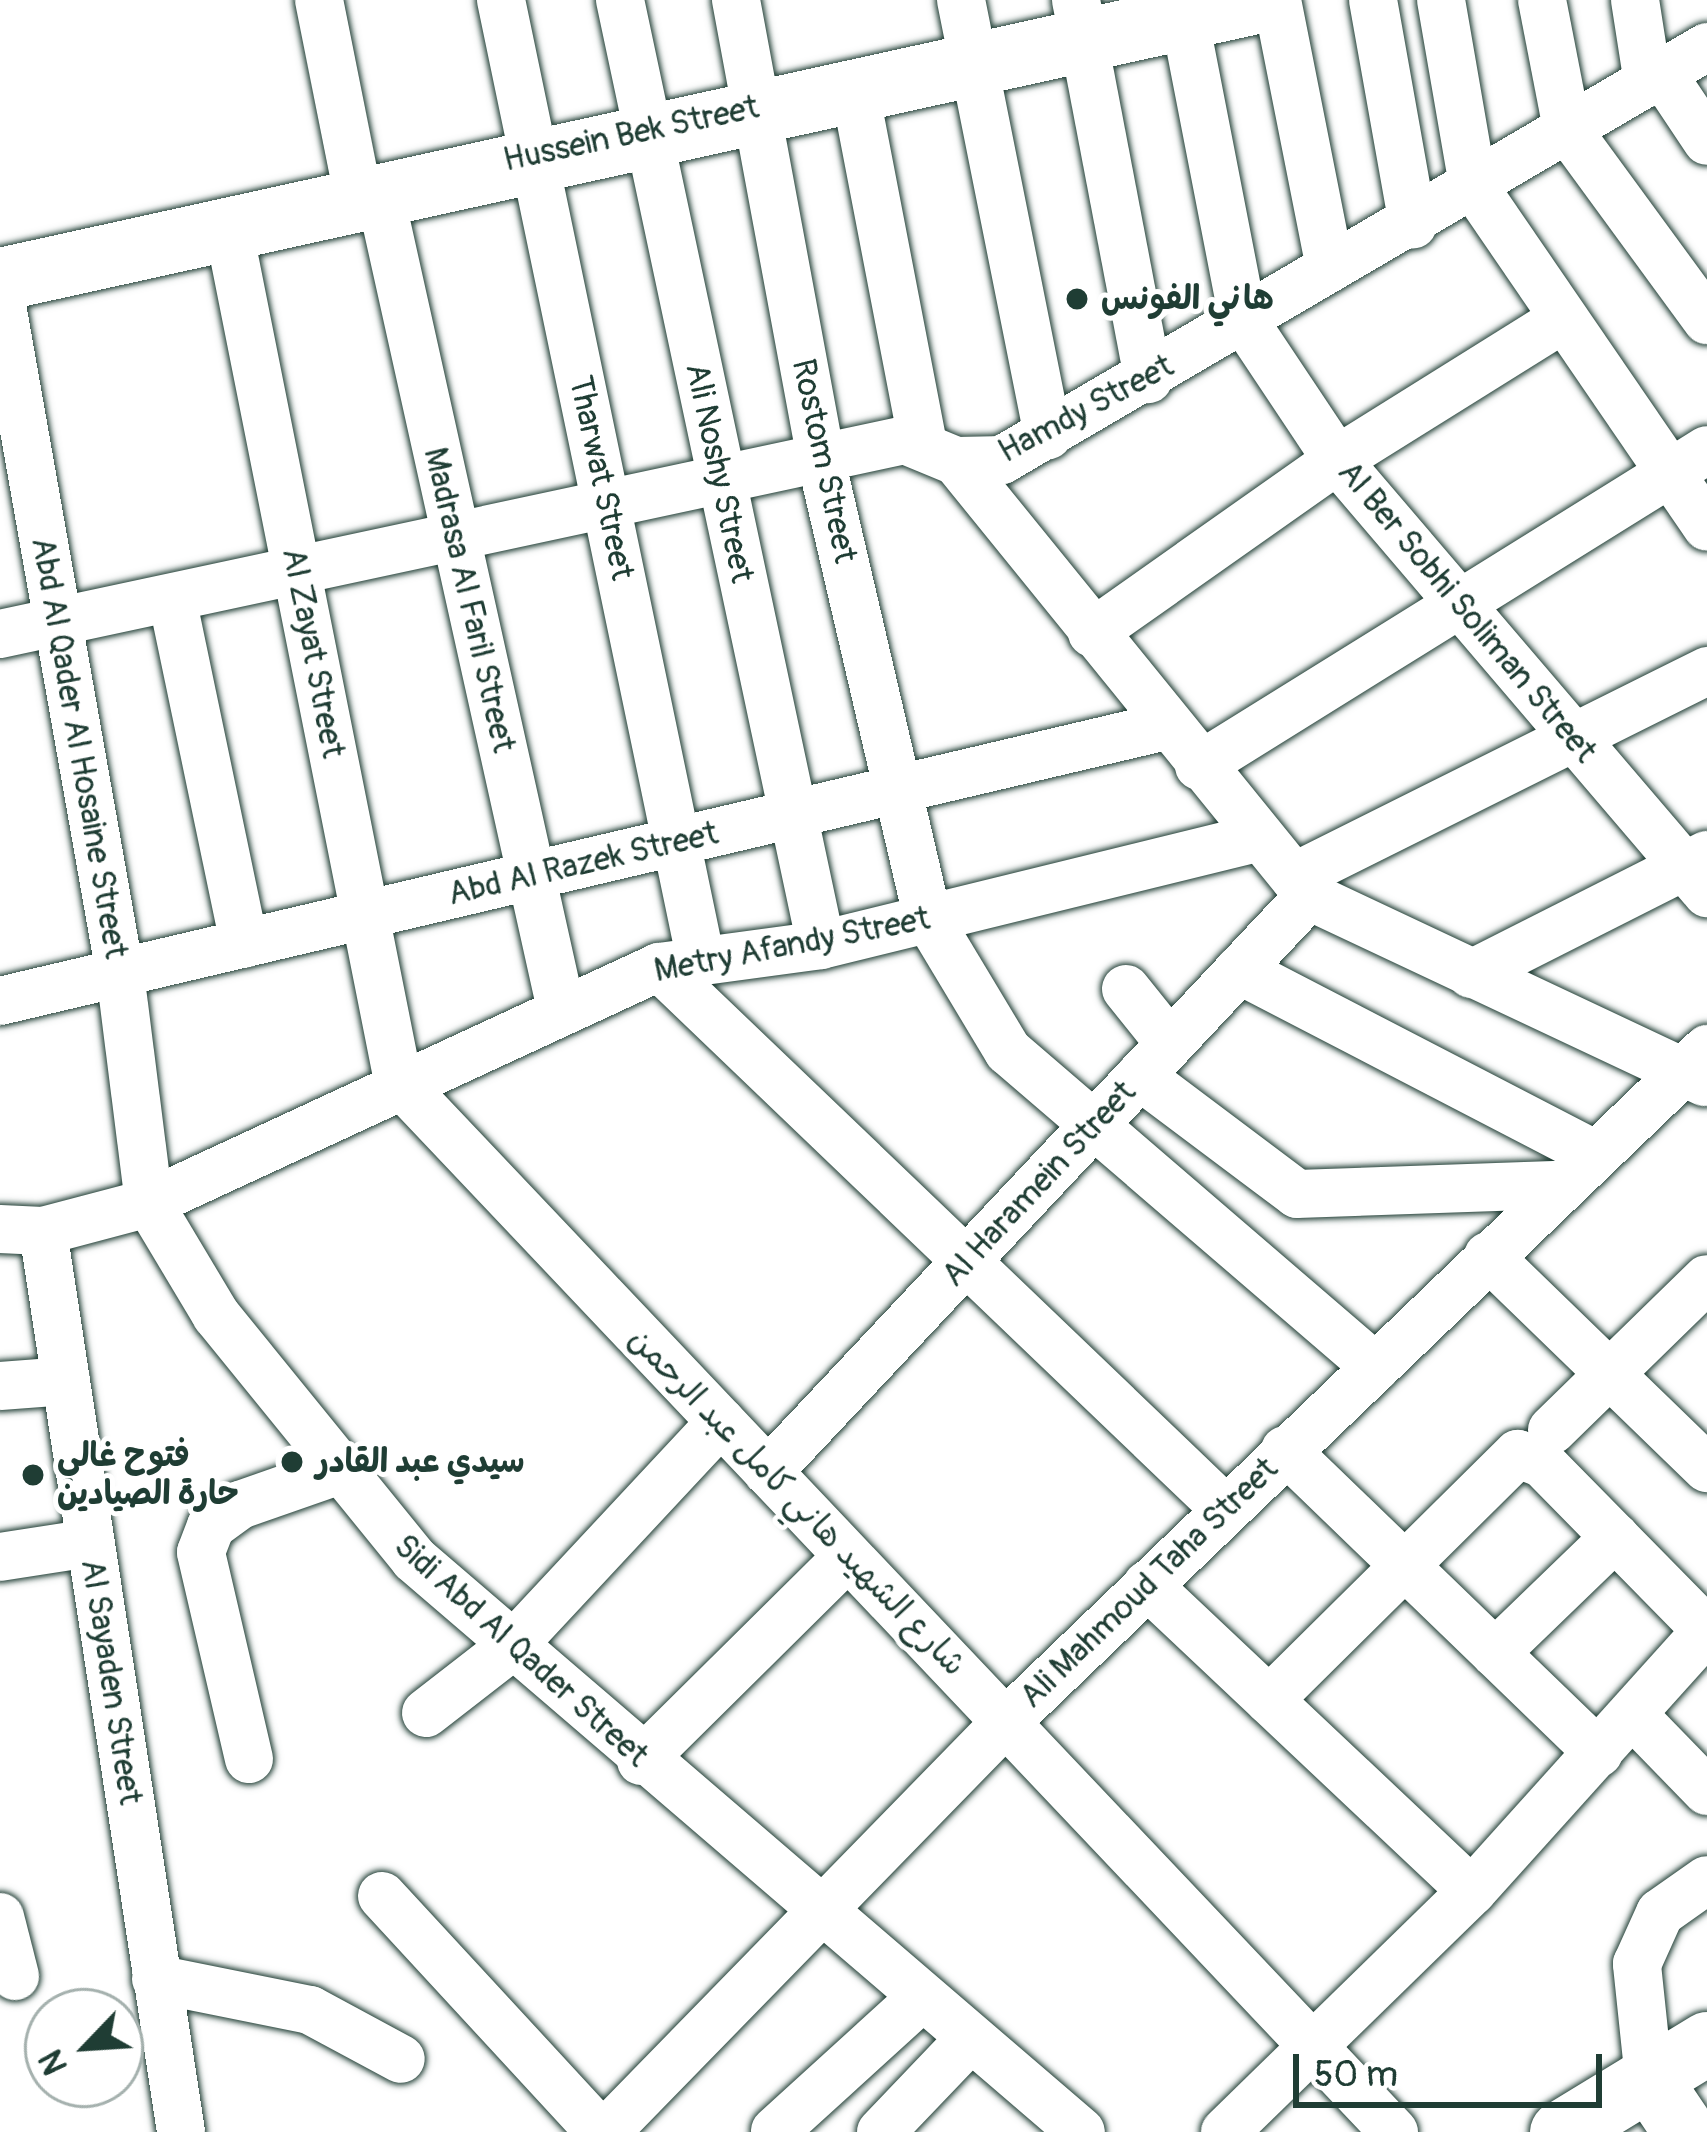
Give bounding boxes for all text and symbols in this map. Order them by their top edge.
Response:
street label: Hussein Bek Street [500,88,762,180]
place label: هاني الفونس [1101,279,1274,319]
marker: هاني الفونس [1064,286,1090,312]
street label: Hamdy Street [992,346,1180,472]
street label: Rostom Street [783,355,865,567]
street label: Ali Noshy Street [676,360,762,586]
street label: Tharwat Street [560,372,642,584]
street label: Madrasa Al Faril Street [415,444,523,756]
street label: Al Ber Sobhi Soliman Street [1329,453,1605,771]
street label: Abd Al Qader Al Hosaine Street [22,534,136,962]
street label: Al Zayat Street [273,545,353,761]
street label: Abd Al Razek Street [444,814,722,914]
street label: Metry Afandy Street [651,899,933,991]
street label: Al Haramein Street [934,1073,1144,1295]
street label: شارع الشهيد هاني كامل عبد الرحمن [620,1320,974,1684]
place label: فتوح غالي حارة الصيادين [57,1436,239,1514]
place label: سيدي عبد القادر [316,1442,525,1482]
marker: سيدي عبد القادر [279,1449,305,1475]
street label: Ali Mahmoud Taha Street [1012,1450,1286,1716]
marker: فتوح غالي حارة الصيادين [20,1462,46,1488]
street label: Sidi Abd Al Qader Street [386,1526,656,1776]
street label: Al Sayaden Street [72,1556,150,1808]
north arrow [24,1988,144,2108]
scale bar [1299,2030,1608,2104]
text: N [30,2043,77,2081]
text: 50 m [1314,2052,1398,2097]

